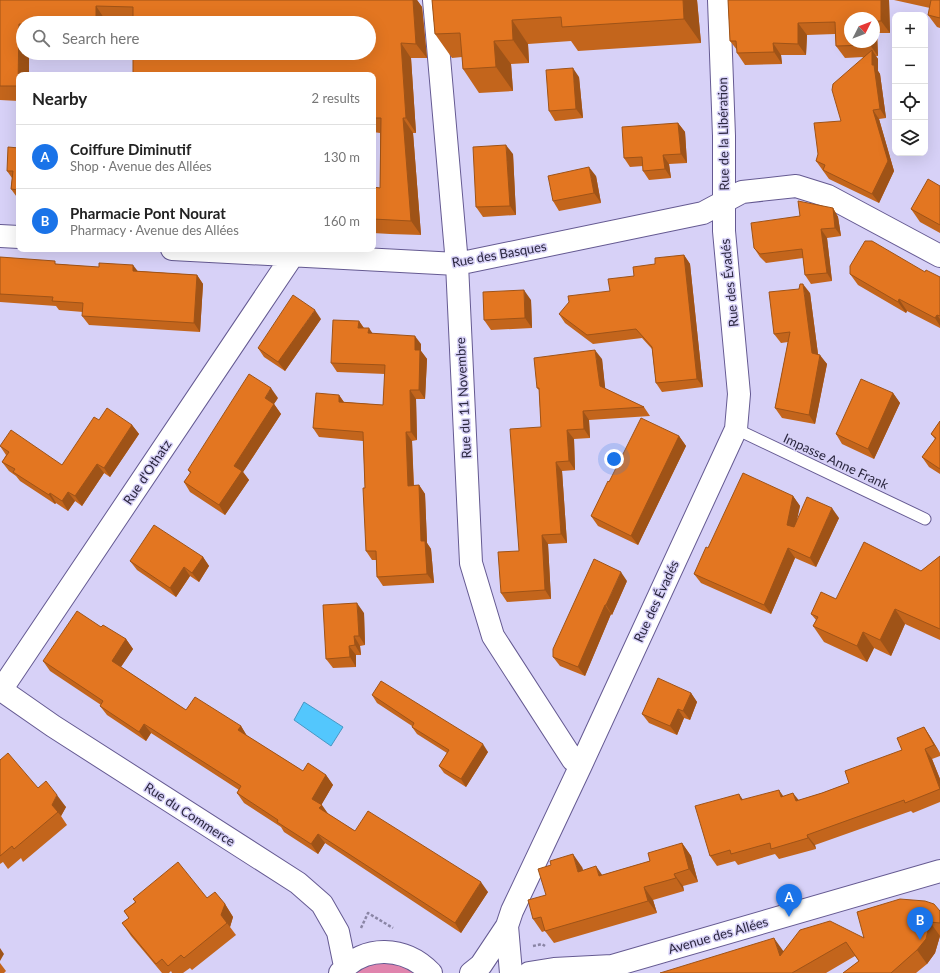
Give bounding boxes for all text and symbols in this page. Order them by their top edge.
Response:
north arrow [844,12,880,48]
map controls [892,12,928,156]
button: + [892,12,928,48]
search box [16,16,376,60]
icon: search [30,27,52,49]
text: Search here [62,29,139,47]
button: − [892,48,928,84]
street label: Rue de la Libération [714,77,732,191]
button: locate [892,84,928,120]
text: Nearby [32,88,87,109]
text: 2 results [312,90,360,106]
button: layers [892,120,928,156]
text: Coiffure Diminutif [70,140,191,158]
text: A [40,149,50,165]
text: 130 m [323,149,360,165]
text: Shop · Avenue des Allées [70,158,212,174]
text: Pharmacie Pont Nourat [70,204,226,222]
text: B [41,213,49,229]
text: 160 m [323,213,360,229]
text: Pharmacy · Avenue des Allées [70,222,239,238]
street label: Rue des Basques [450,238,548,270]
street label: Rue des Évadés [716,238,742,328]
street label: Rue du 11 Novembre [452,337,474,459]
street label: Impasse Anne Frank [781,430,891,493]
street label: Rue d'Othatz [120,437,175,507]
your location [604,449,624,469]
street label: Rue des Évadés [630,557,682,644]
street label: Rue du Commerce [142,779,238,849]
pin: A [776,884,802,917]
pin: B [907,907,933,940]
street label: Avenue des Allées [666,913,770,957]

